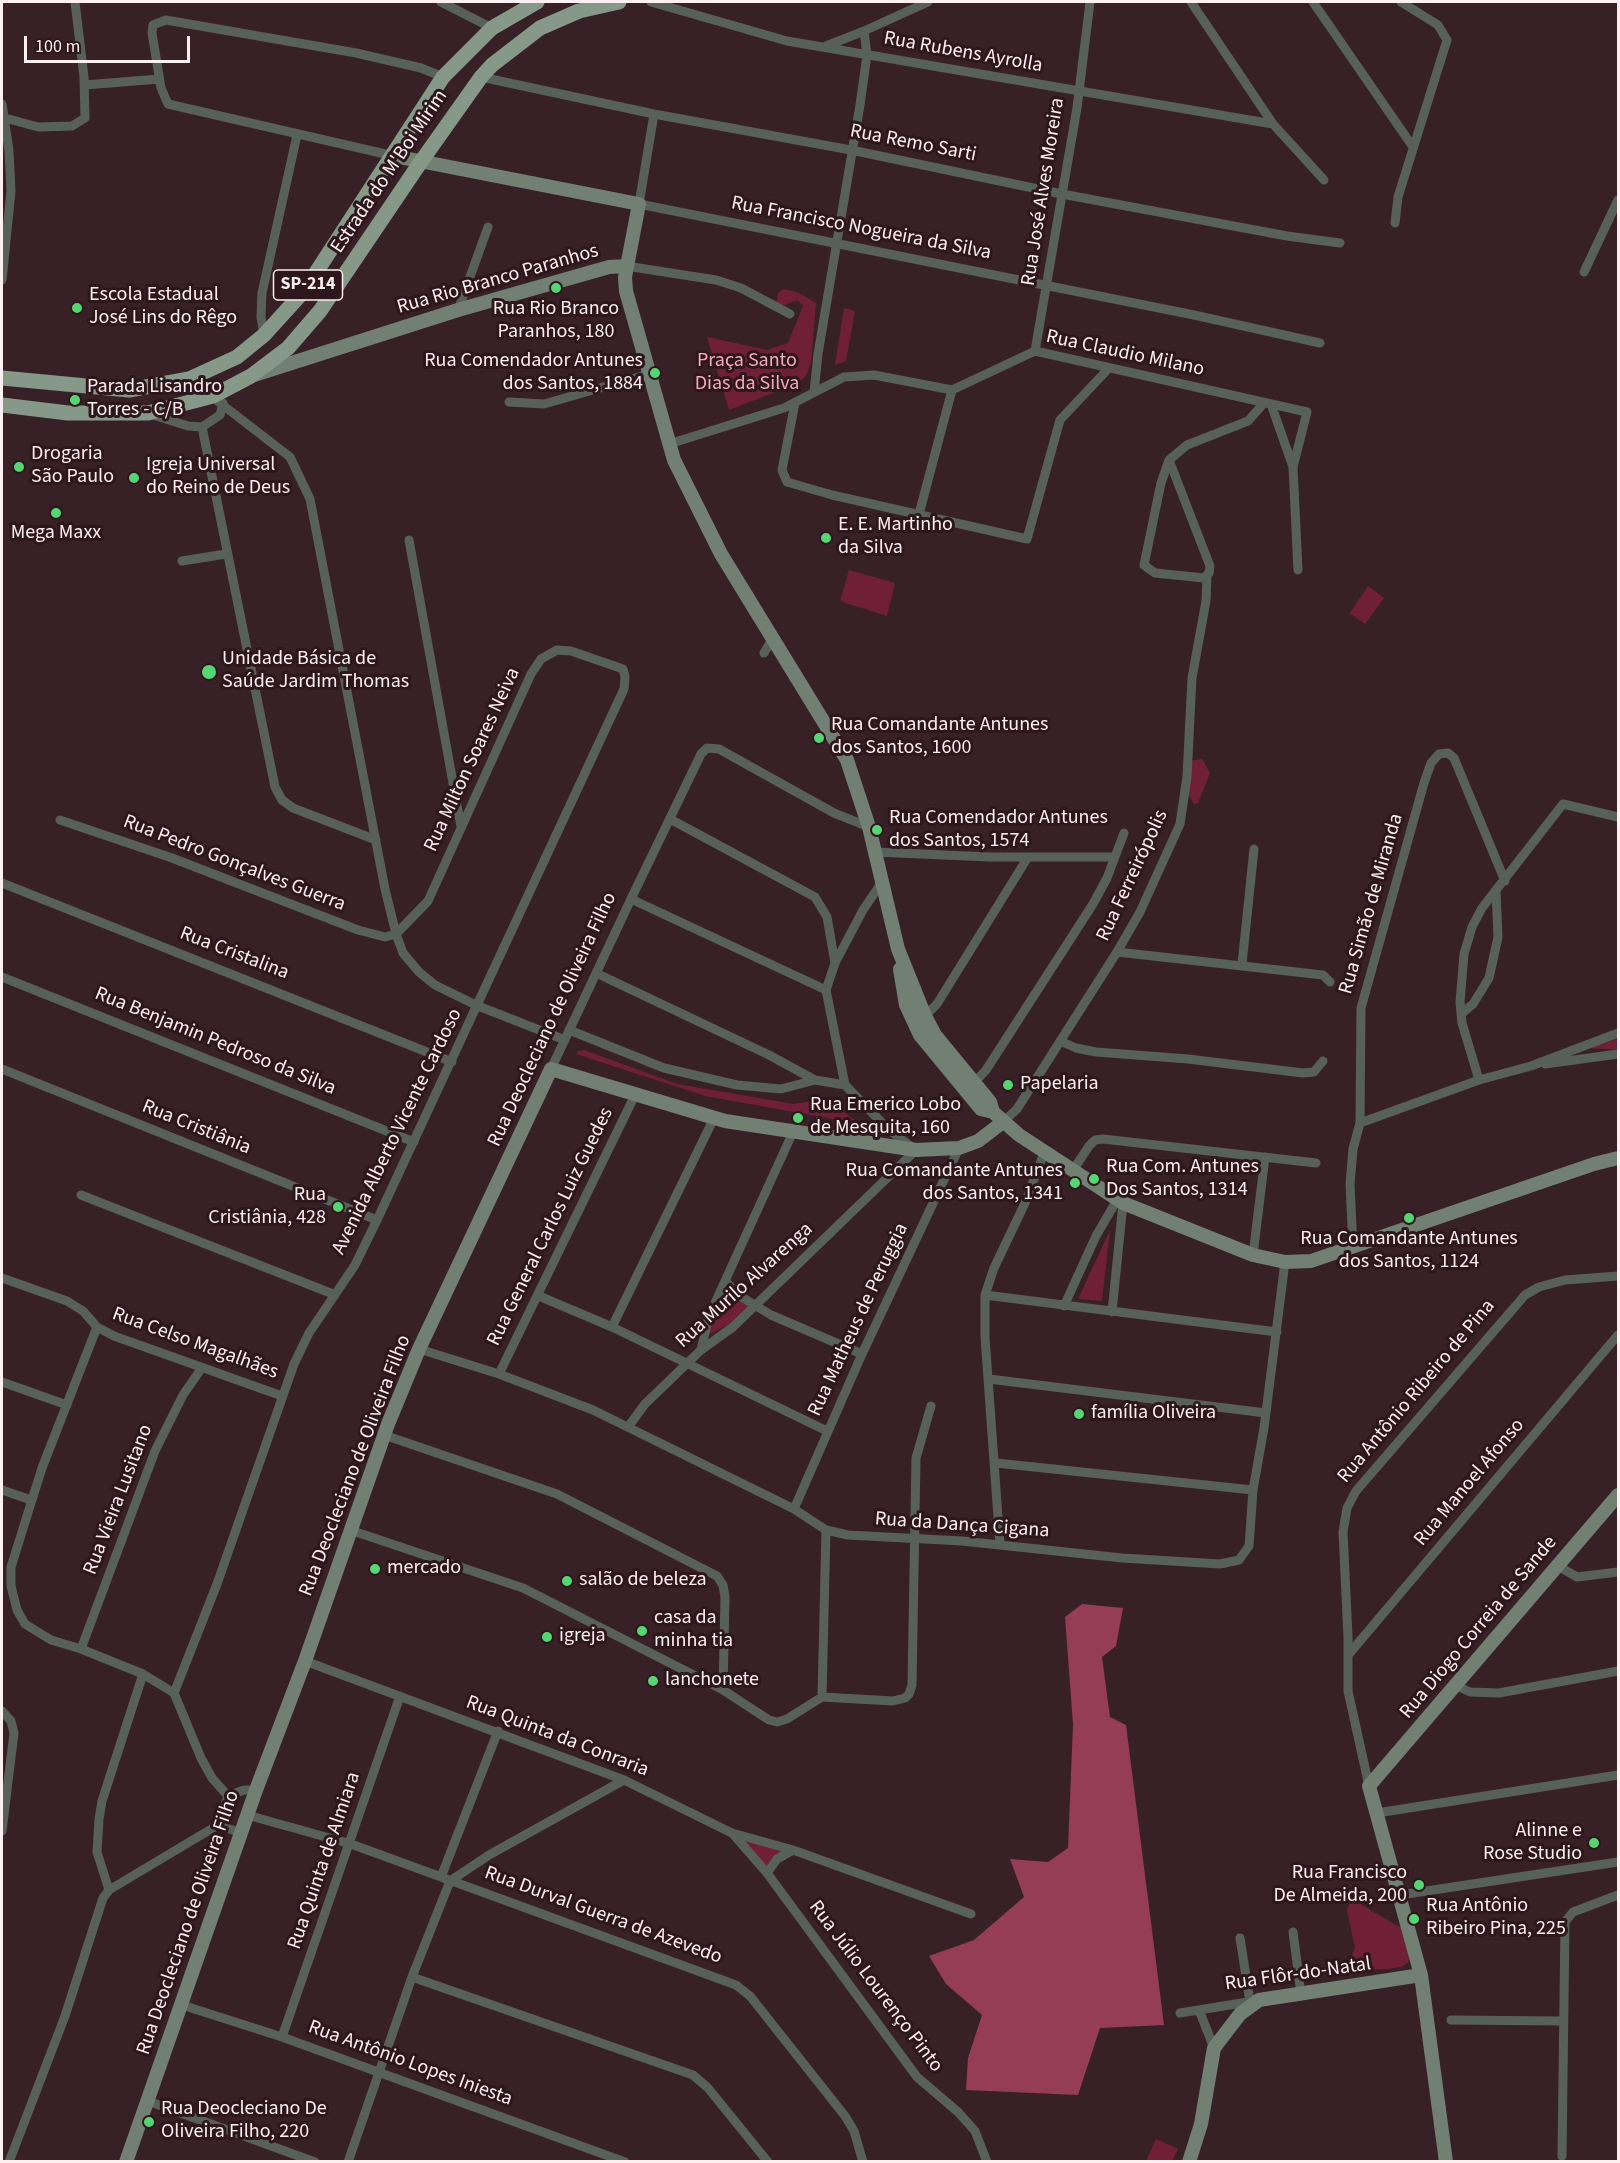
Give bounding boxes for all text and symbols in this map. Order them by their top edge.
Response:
scale bar [27,24,194,62]
street label: Rua Rubens Ayrolla [882,27,1044,79]
text: 100 m [35,34,80,59]
street label: Estrada do M'Boi Mirim [326,86,454,258]
street label: Rua José Alves Moreira [1017,96,1071,288]
street label: Rua Remo Sarti [848,120,978,168]
street label: Rua Francisco Nogueira da Silva [729,192,993,266]
street label: Rua Rio Branco Paranhos [395,240,601,320]
road number: SP-214 [274,270,342,300]
marker: Rua Rio Branco Paranhos, 180 [549,281,563,295]
place label: Escola Estadual José Lins do Rêgo [89,284,237,331]
place label: Rua Rio Branco Paranhos, 180 [493,298,619,345]
marker: Escola Estadual José Lins do Rêgo [70,301,84,315]
street label: Rua Claudio Milano [1044,326,1206,382]
place label: Rua Comendador Antunes dos Santos, 1884 [424,350,643,397]
park label: Praça Santo Dias da Silva [695,350,799,397]
marker: Rua Comendador Antunes dos Santos, 1884 [648,366,662,380]
place label: Parada Lisandro Torres - C/B [87,376,222,423]
marker: Parada Lisandro Torres - C/B [68,393,82,407]
place label: Drogaria São Paulo [31,443,114,490]
place label: Igreja Universal do Reino de Deus [146,454,290,501]
marker: Drogaria São Paulo [12,460,26,474]
marker: Igreja Universal do Reino de Deus [127,471,141,485]
marker: Mega Maxx [49,506,63,520]
place label: E. E. Martinho da Silva [838,514,953,561]
place label: Mega Maxx [11,522,101,546]
marker: E. E. Martinho da Silva [819,531,833,545]
place label: Unidade Básica de Saúde Jardim Thomas [222,648,409,695]
marker: Unidade Básica de Saúde Jardim Thomas [200,663,218,681]
street label: Rua Milton Soares Neiva [420,664,526,856]
place label: Rua Comandante Antunes dos Santos, 1600 [831,714,1048,761]
marker: Rua Comandante Antunes dos Santos, 1600 [812,731,826,745]
street label: Rua Ferreirópolis [1092,806,1174,946]
place label: Rua Comendador Antunes dos Santos, 1574 [889,807,1108,854]
street label: Rua Pedro Gonçalves Guerra [119,810,349,918]
street label: Rua Simão de Miranda [1335,811,1409,997]
marker: Rua Comendador Antunes dos Santos, 1574 [870,823,884,837]
street label: Rua Deocleciano de Oliveira Filho [483,889,623,1151]
street label: Rua Cristalina [176,922,292,986]
street label: Rua Benjamin Pedroso da Silva [91,983,339,1101]
street label: Avenida Alberto Vicente Cardoso [328,1005,468,1259]
place label: Papelaria [1020,1073,1099,1097]
marker: Papelaria [1001,1078,1015,1092]
place label: Rua Emerico Lobo de Mesquita, 160 [810,1094,961,1141]
street label: Rua Cristiânia [138,1095,254,1161]
street label: Rua General Carlos Luiz Guedes [483,1104,619,1350]
marker: Rua Emerico Lobo de Mesquita, 160 [791,1111,805,1125]
place label: Rua Com. Antunes Dos Santos, 1314 [1106,1156,1259,1203]
place label: Rua Comandante Antunes dos Santos, 1341 [846,1160,1063,1207]
marker: Rua Com. Antunes Dos Santos, 1314 [1087,1172,1101,1186]
marker: Rua Comandante Antunes dos Santos, 1341 [1068,1176,1082,1190]
place label: Rua Cristiânia, 428 [208,1184,326,1231]
marker: Rua Cristiânia, 428 [331,1200,345,1214]
marker: Rua Comandante Antunes dos Santos, 1124 [1402,1211,1416,1225]
street label: Rua Murilo Alvarenga [672,1218,818,1354]
street label: Rua Matheus de Peruggia [804,1220,914,1420]
place label: Rua Comandante Antunes dos Santos, 1124 [1300,1228,1518,1275]
street label: Rua Antônio Ribeiro de Pina [1333,1295,1501,1489]
street label: Rua Celso Magalhães [109,1303,281,1385]
street label: Rua Deocleciano de Oliveira Filho [295,1332,417,1600]
place label: família Oliveira [1091,1402,1216,1426]
marker: família Oliveira [1072,1407,1086,1421]
street label: Rua Manoel Afonso [1410,1414,1530,1552]
street label: Rua Vieira Lusitano [79,1422,159,1578]
street label: Rua da Dança Cigana [874,1508,1050,1544]
street label: Rua Diogo Correia de Sande [1395,1532,1563,1724]
place label: mercado [387,1557,461,1581]
marker: mercado [368,1562,382,1576]
place label: salão de beleza [579,1569,707,1593]
marker: salão de beleza [560,1574,574,1588]
place label: casa da minha tia [654,1607,733,1654]
marker: casa da minha tia [635,1624,649,1638]
place label: igreja [559,1625,606,1649]
marker: igreja [540,1630,554,1644]
place label: lanchonete [665,1669,759,1693]
marker: lanchonete [646,1674,660,1688]
street label: Rua Quinta da Conraria [462,1691,652,1783]
street label: Rua Quinta de Almiara [283,1769,367,1953]
street label: Rua Deocleciano de Oliveira Filho [132,1788,246,2058]
place label: Alinne e Rose Studio [1483,1820,1582,1867]
marker: Alinne e Rose Studio [1587,1836,1601,1850]
street label: Rua Durval Guerra de Azevedo [481,1862,725,1970]
place label: Rua Francisco De Almeida, 200 [1273,1862,1407,1909]
marker: Rua Francisco De Almeida, 200 [1412,1878,1426,1892]
place label: Rua Antônio Ribeiro Pina, 225 [1426,1895,1566,1942]
street label: Rua Júlio Lourenço Pinto [803,1897,947,2077]
marker: Rua Antônio Ribeiro Pina, 225 [1407,1912,1421,1926]
street label: Rua Flôr-do-Natal [1223,1953,1373,1997]
street label: Rua Antônio Lopes Iniesta [305,2016,515,2112]
place label: Rua Deocleciano De Oliveira Filho, 220 [161,2098,327,2145]
marker: Rua Deocleciano De Oliveira Filho, 220 [142,2115,156,2129]

